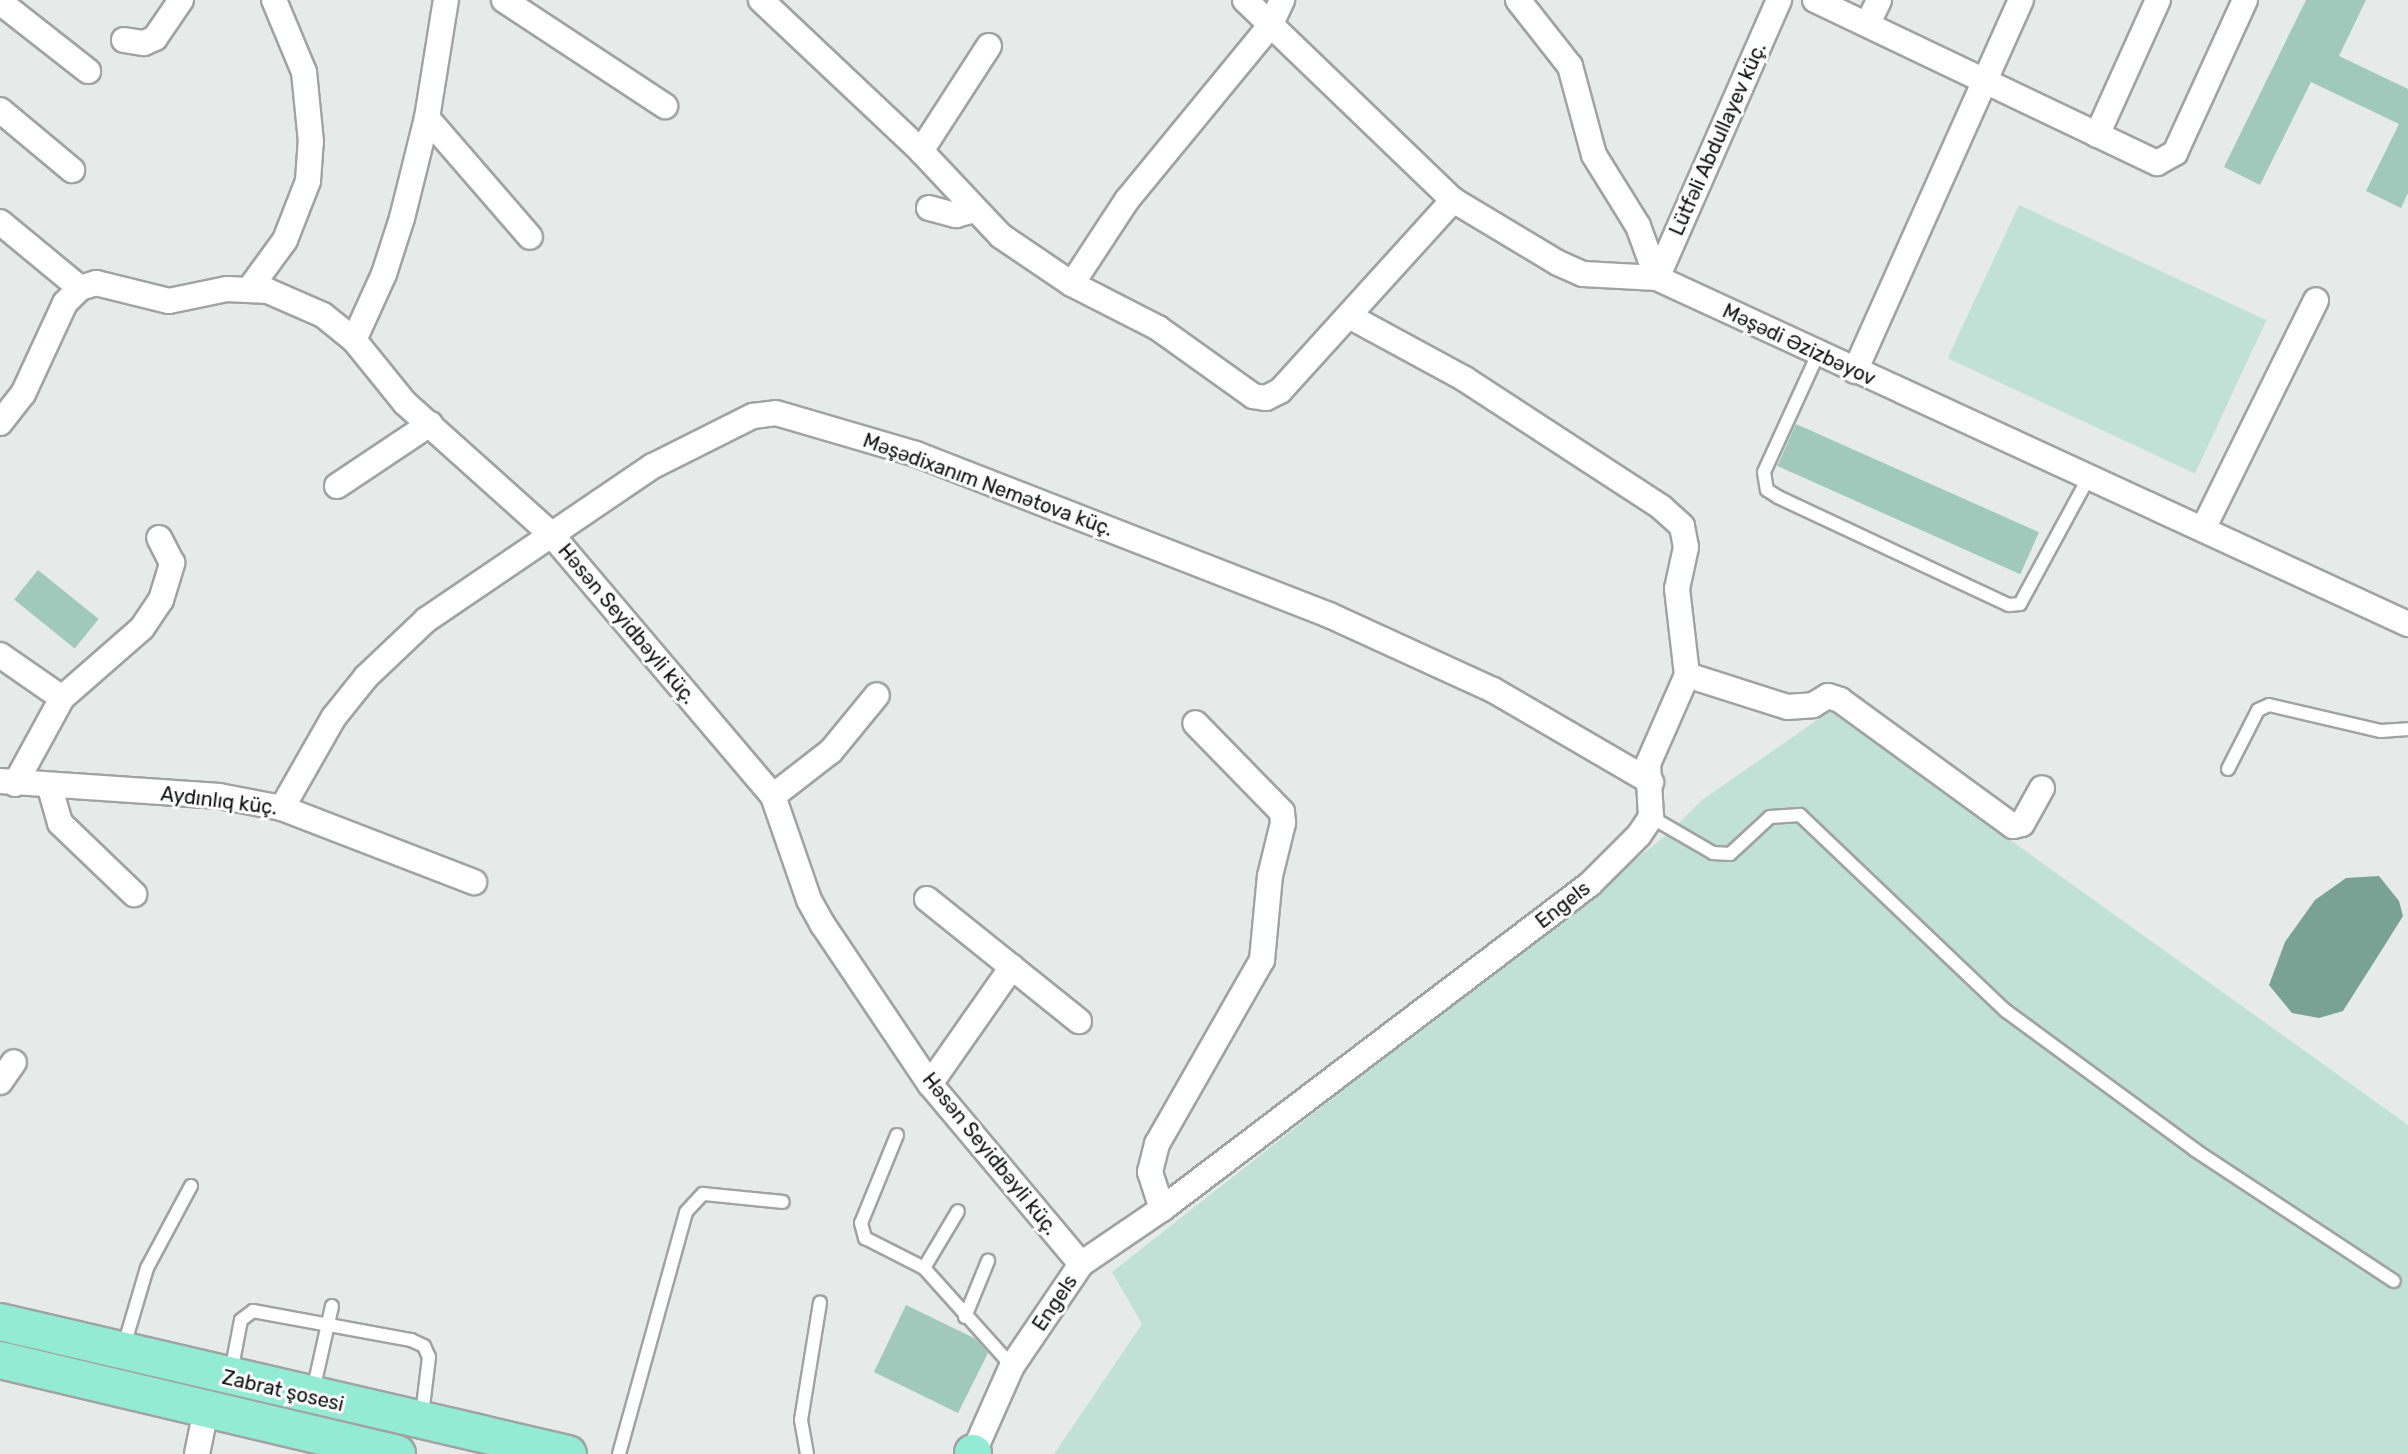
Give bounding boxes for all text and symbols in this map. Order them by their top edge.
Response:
street label: Lütfəli Abdullayev küç. [1664,38,1772,240]
street label: Məşədi Əzizbəyov [1719,299,1879,391]
street label: Məşədixanım Nemətova küç. [860,429,1116,541]
street label: Həsən Seyidbəyli küç. [553,539,701,709]
street label: Aydınlıq küç. [159,782,279,820]
street label: Engels [1531,876,1595,934]
street label: Həsən Seyidbəyli küç. [917,1068,1063,1240]
street label: Engels [1028,1270,1082,1336]
street label: Zabrat şosesi [220,1365,346,1417]

